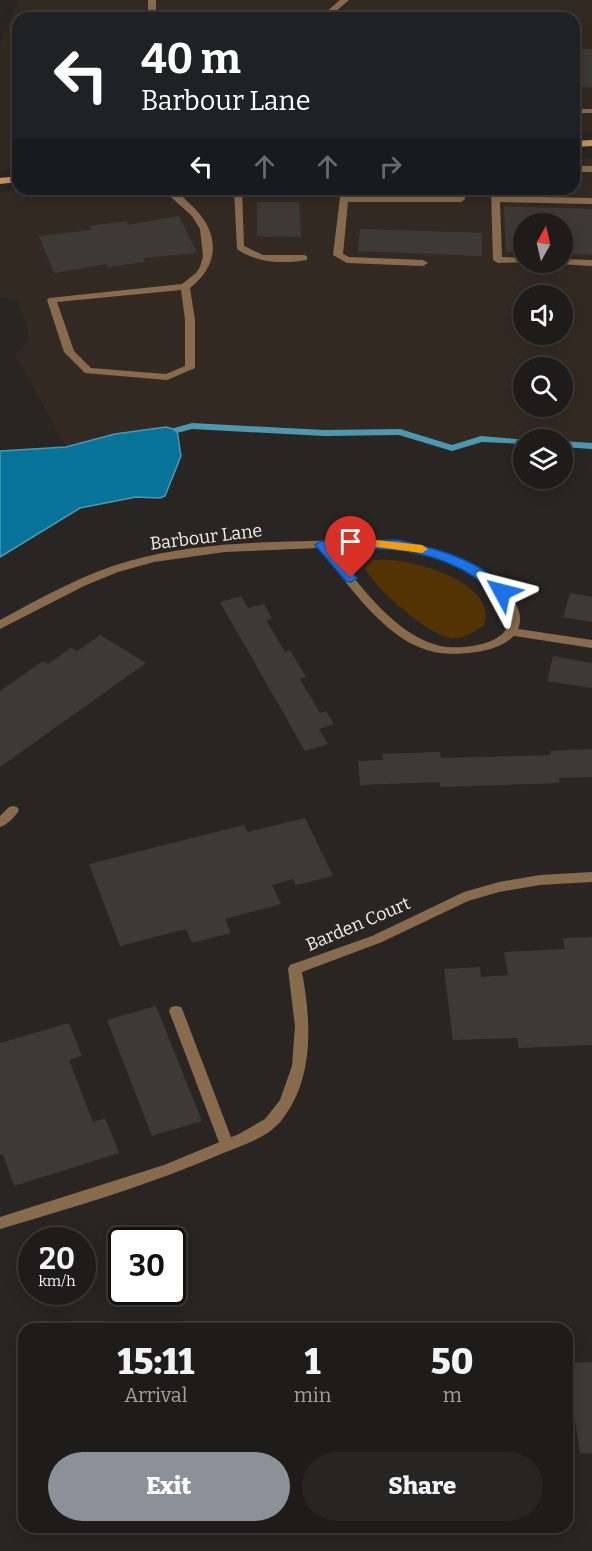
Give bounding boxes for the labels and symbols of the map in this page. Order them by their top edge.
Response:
north arrow [513,213,573,273]
pin [325,516,376,578]
street label: Barbour Lane [149,519,263,555]
position arrow [470,560,534,624]
street label: Barden Court [303,892,414,956]
speed limit sign: 30 [108,1227,186,1305]

